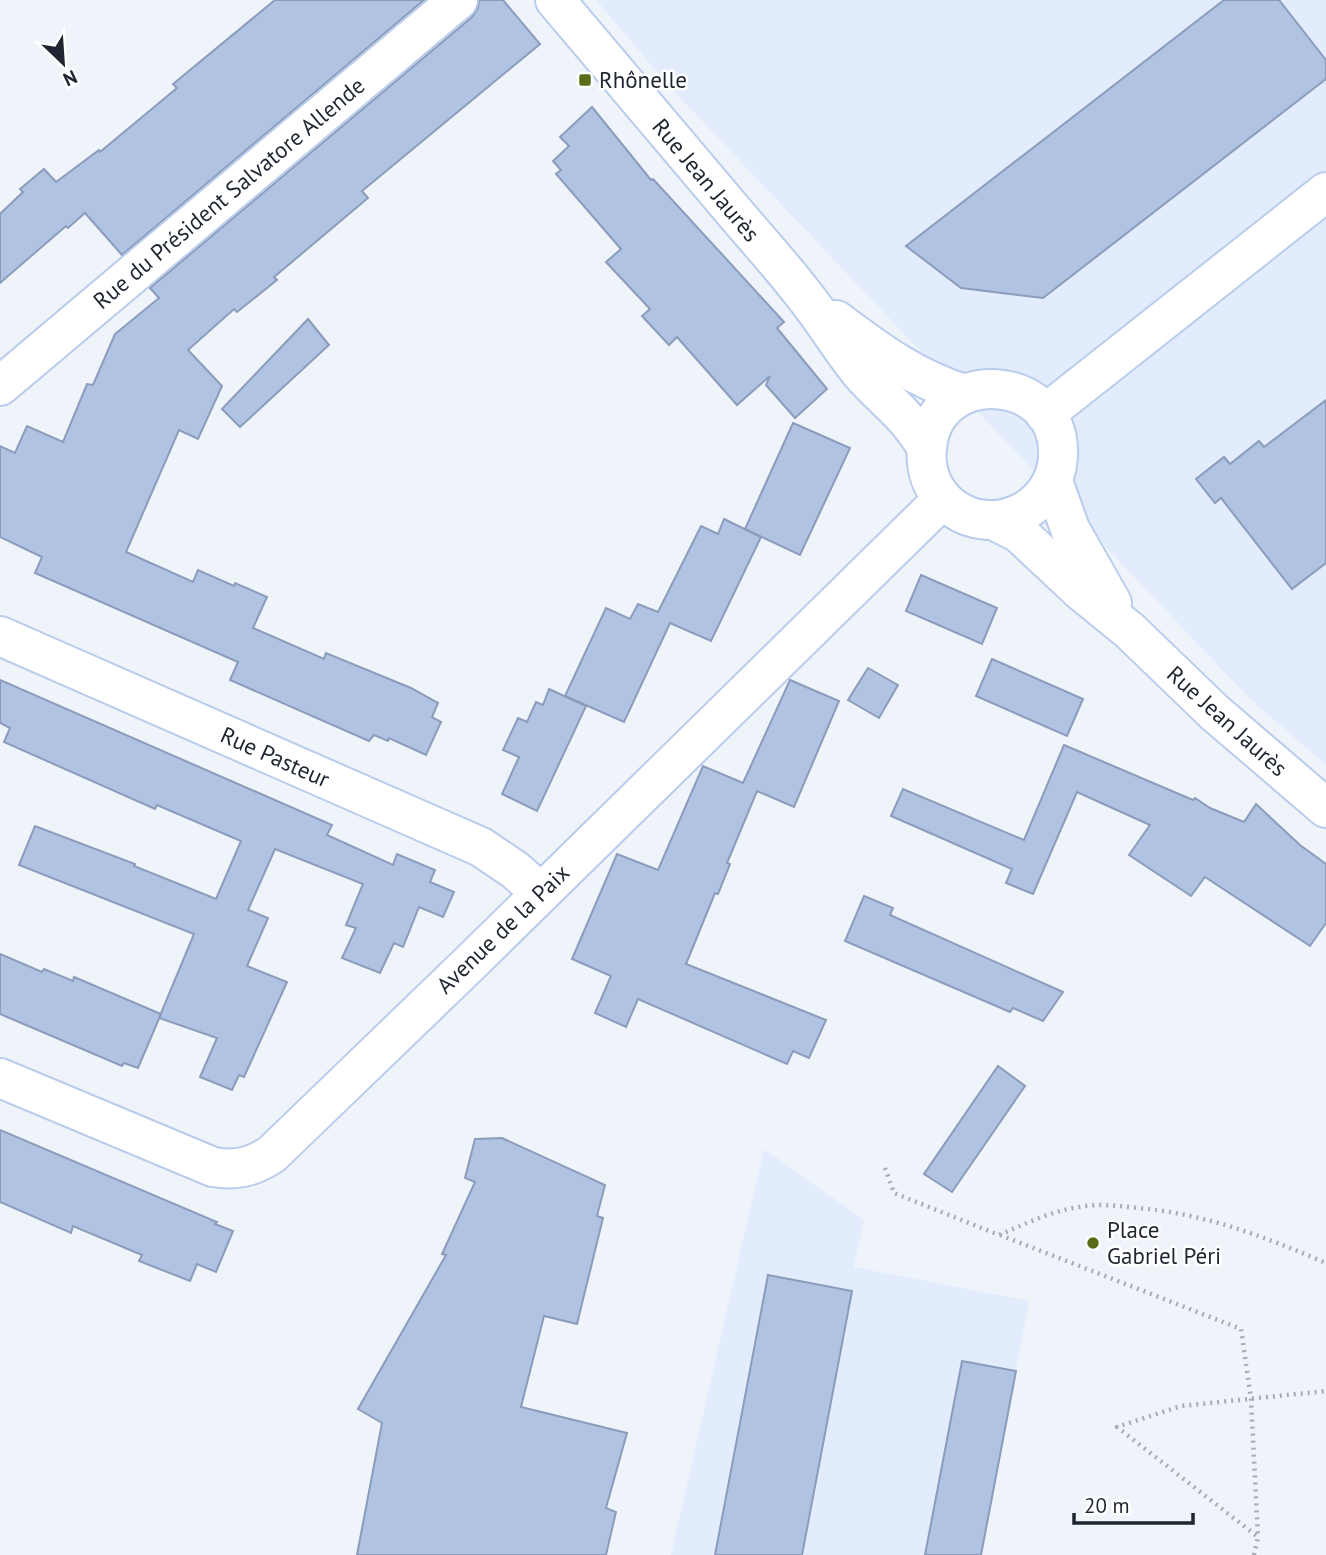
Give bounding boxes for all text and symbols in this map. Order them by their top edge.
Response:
north arrow [28,28,98,98]
text: N [59,65,81,92]
place label: Rhônelle [599,65,687,94]
street label: Rue du Président Salvatore Allende [87,70,370,315]
marker: Rhônelle [577,72,593,88]
street label: Rue Jean Jaurès [646,112,766,247]
street label: Rue Jean Jaurès [1161,659,1293,782]
street label: Rue Pasteur [216,720,334,794]
street label: Avenue de la Paix [430,858,575,999]
place label: Place Gabriel Péri [1107,1215,1221,1270]
marker: Place Gabriel Péri [1085,1235,1101,1251]
scale bar [1074,1482,1193,1526]
text: 20 m [1084,1492,1130,1519]

